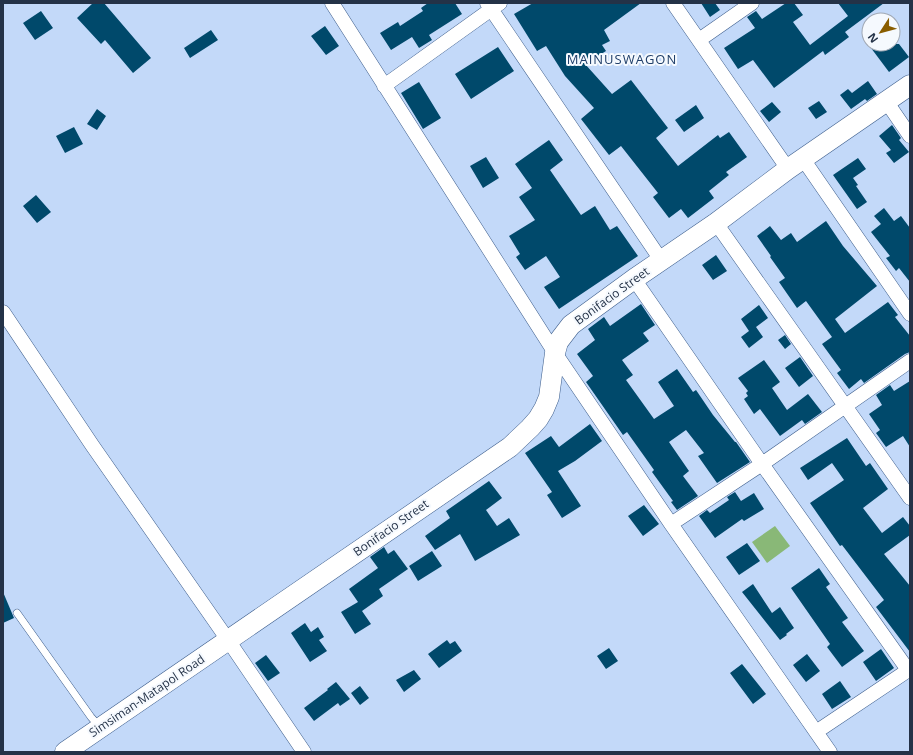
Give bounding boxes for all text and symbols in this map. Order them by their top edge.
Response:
north arrow [861,12,901,52]
text: N [864,30,881,46]
district label: MAINUSWAGON [567,50,677,68]
street label: Bonifacio Street [571,263,653,329]
street label: Bonifacio Street [350,495,432,560]
street label: Simsiman-Matapol Road [86,650,208,741]

